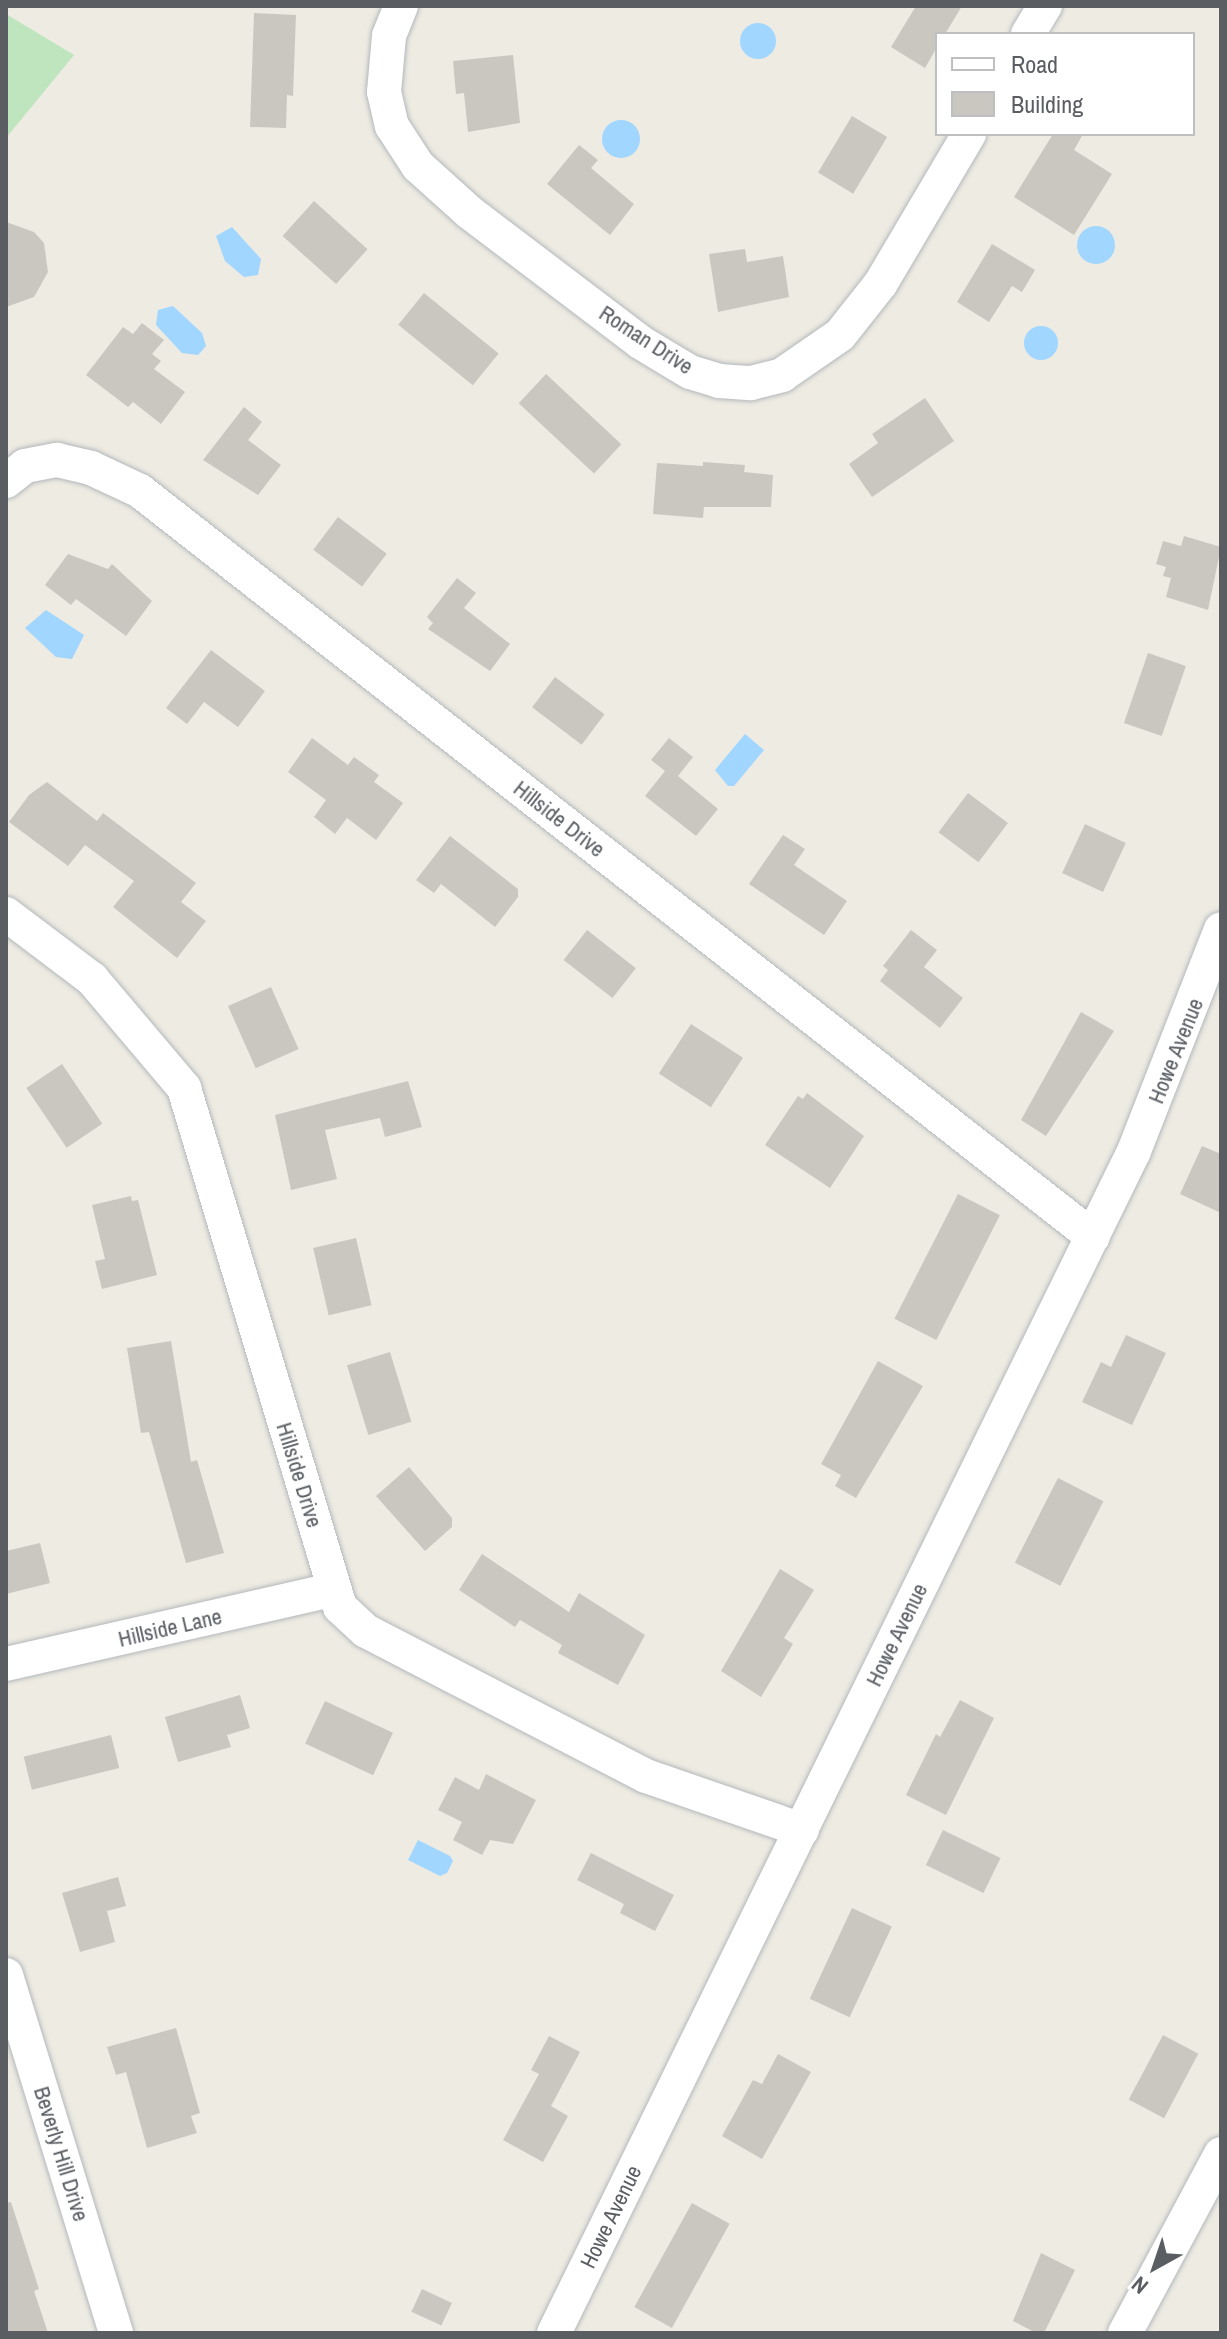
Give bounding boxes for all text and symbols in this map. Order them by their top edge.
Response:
legend [935,32,1195,136]
text: Road [1011,48,1058,80]
text: Building [1011,88,1083,120]
street label: Roman Drive [594,300,698,380]
street label: Hillside Drive [508,775,610,863]
street label: Howe Avenue [1143,994,1209,1108]
street label: Hillside Drive [271,1419,327,1531]
street label: Howe Avenue [861,1579,933,1691]
street label: Hillside Lane [116,1603,224,1653]
street label: Beverly Hill Drive [28,2084,94,2224]
street label: Howe Avenue [575,2161,647,2273]
north arrow [1115,2227,1195,2307]
text: N [1125,2270,1154,2301]

